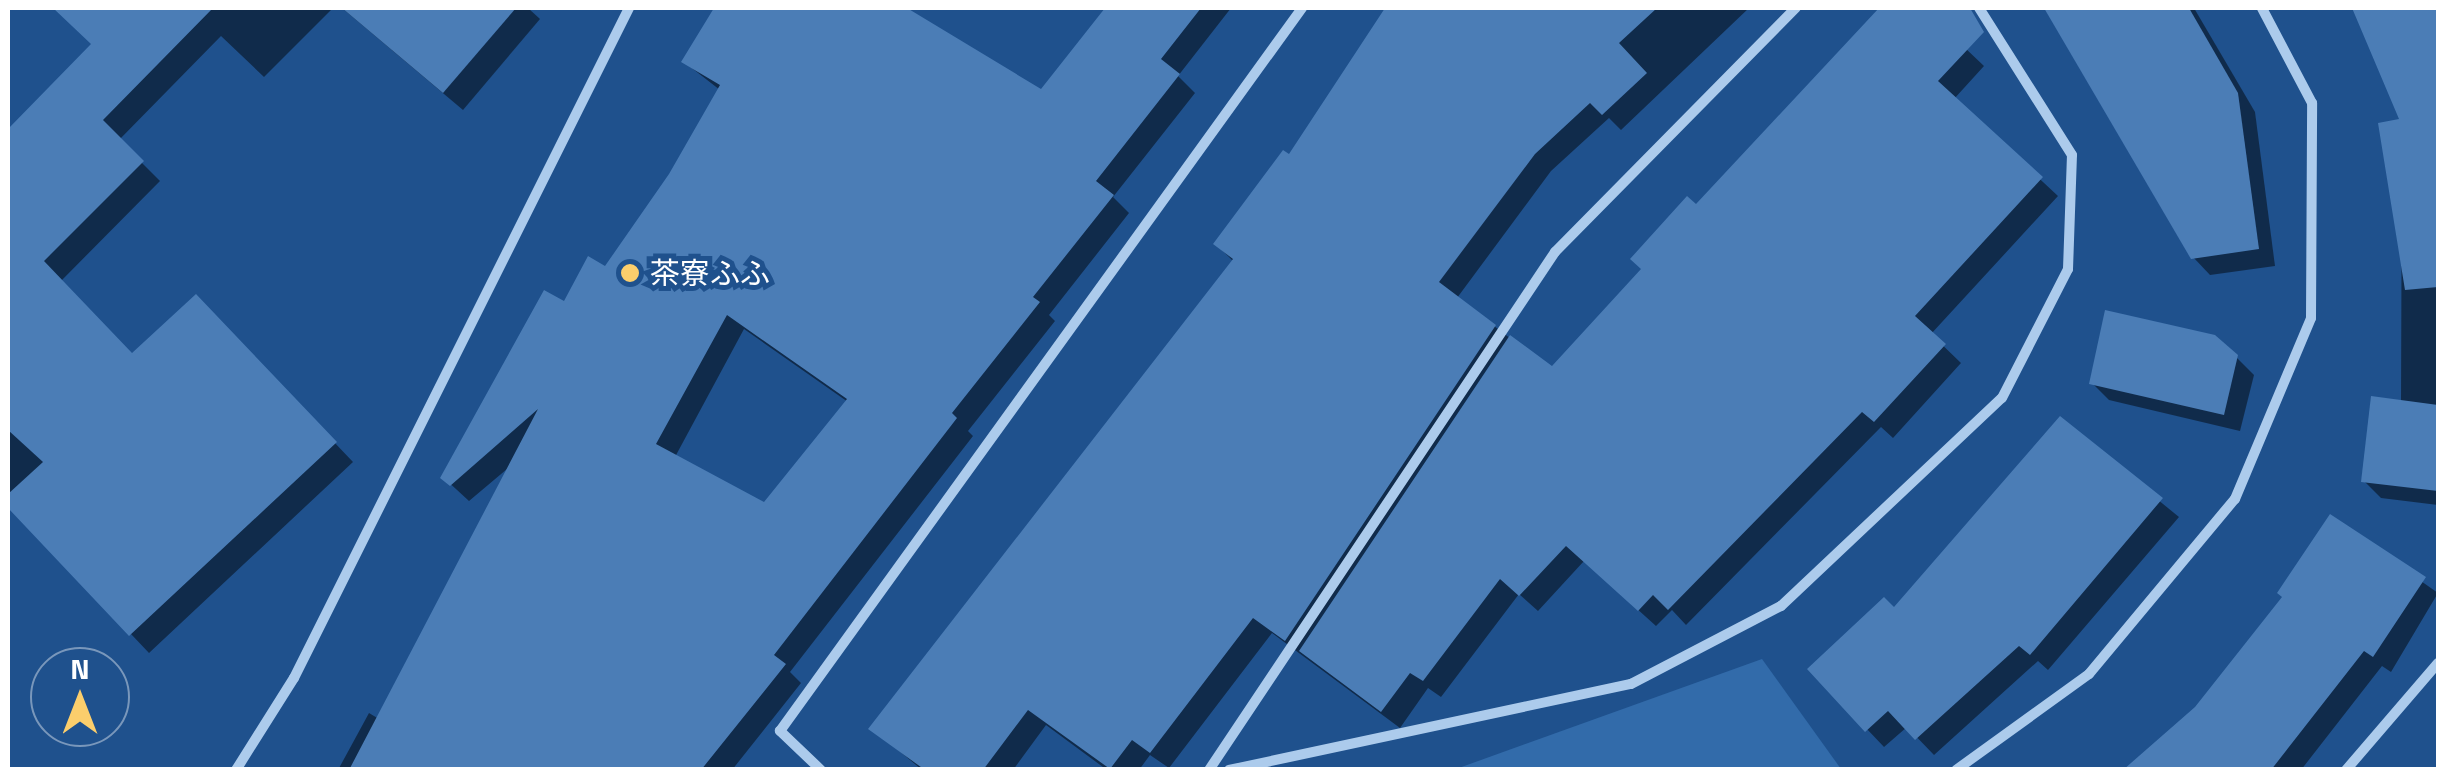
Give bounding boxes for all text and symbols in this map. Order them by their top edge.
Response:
place label: 茶寮ふふ [650,255,770,291]
marker: 茶寮ふふ [619,262,641,284]
north arrow [30,647,130,747]
text: N [70,647,90,690]

